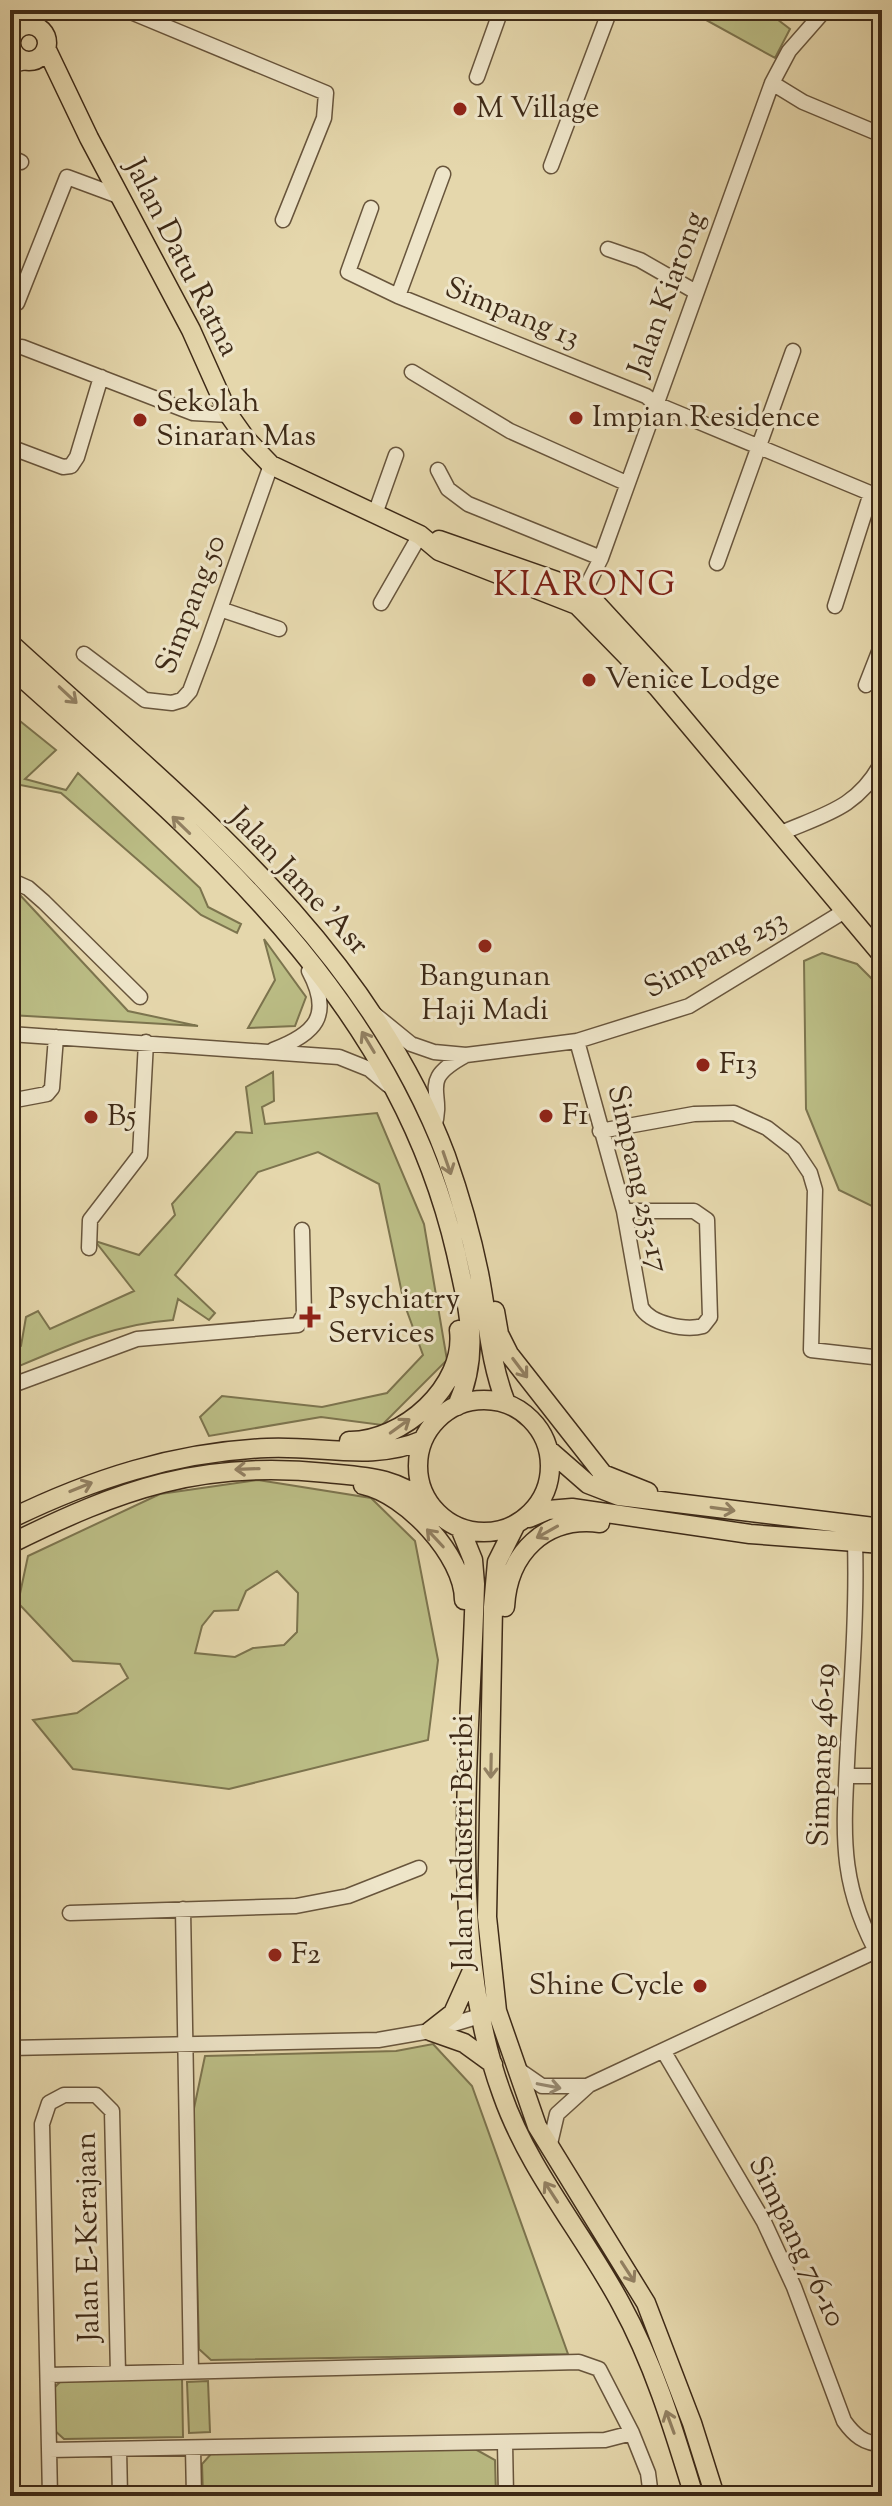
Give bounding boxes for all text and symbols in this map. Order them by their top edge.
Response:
place label: M Village [476,88,600,131]
marker: M Village [451,100,469,118]
street label: Jalan Datu Ratna [112,150,249,365]
street label: Jalan Kiarong [618,206,718,384]
street label: Simpang 13 [438,267,586,361]
place label: Sekolah Sinaran Mas [156,382,316,459]
place label: Impian Residence [592,397,820,440]
marker: Impian Residence [567,409,585,427]
marker: Sekolah Sinaran Mas [131,411,149,429]
street label: Simpang 50 [146,529,238,681]
district label: KIARONG [493,562,677,611]
place label: Venice Lodge [605,659,780,702]
marker: Venice Lodge [580,671,598,689]
one-way arrow [57,686,77,704]
street label: Jalan Jame 'Asr [217,797,378,965]
one-way arrow [171,816,191,835]
street label: Simpang 253 [637,899,795,1011]
marker: Bangunan Haji Madi [476,937,494,955]
place label: Bangunan Haji Madi [419,956,551,1033]
one-way arrow [360,1031,376,1054]
place label: F13 [719,1044,758,1087]
marker: F13 [694,1056,712,1074]
street label: Simpang 253-17 [595,1081,679,1277]
place label: F1 [562,1095,588,1138]
place label: B5 [107,1096,136,1139]
marker: F1 [537,1107,555,1125]
marker: B5 [82,1108,100,1126]
one-way arrow [441,1150,456,1175]
place label: Psychiatry Services [328,1279,460,1356]
marker: Psychiatry Services [299,1306,321,1328]
one-way arrow [511,1357,528,1378]
one-way arrow [389,1418,410,1435]
one-way arrow [234,1462,261,1477]
one-way arrow [68,1479,93,1494]
one-way arrow [710,1502,735,1517]
one-way arrow [536,1524,559,1540]
one-way arrow [425,1528,444,1548]
street label: Simpang 46-19 [798,1662,848,1848]
street label: Jalan Industri Beribi [443,1714,486,1972]
one-way arrow [484,1752,499,1779]
place label: F2 [291,1934,321,1977]
marker: F2 [266,1946,284,1964]
place label: Shine Cycle [529,1965,684,2008]
marker: Shine Cycle [691,1977,709,1995]
one-way arrow [536,2079,562,2094]
street label: Jalan E-Kerajaan [66,2131,112,2344]
street label: Simpang 76-10 [736,2149,856,2335]
one-way arrow [543,2181,559,2204]
one-way arrow [620,2261,636,2283]
one-way arrow [662,2410,676,2435]

